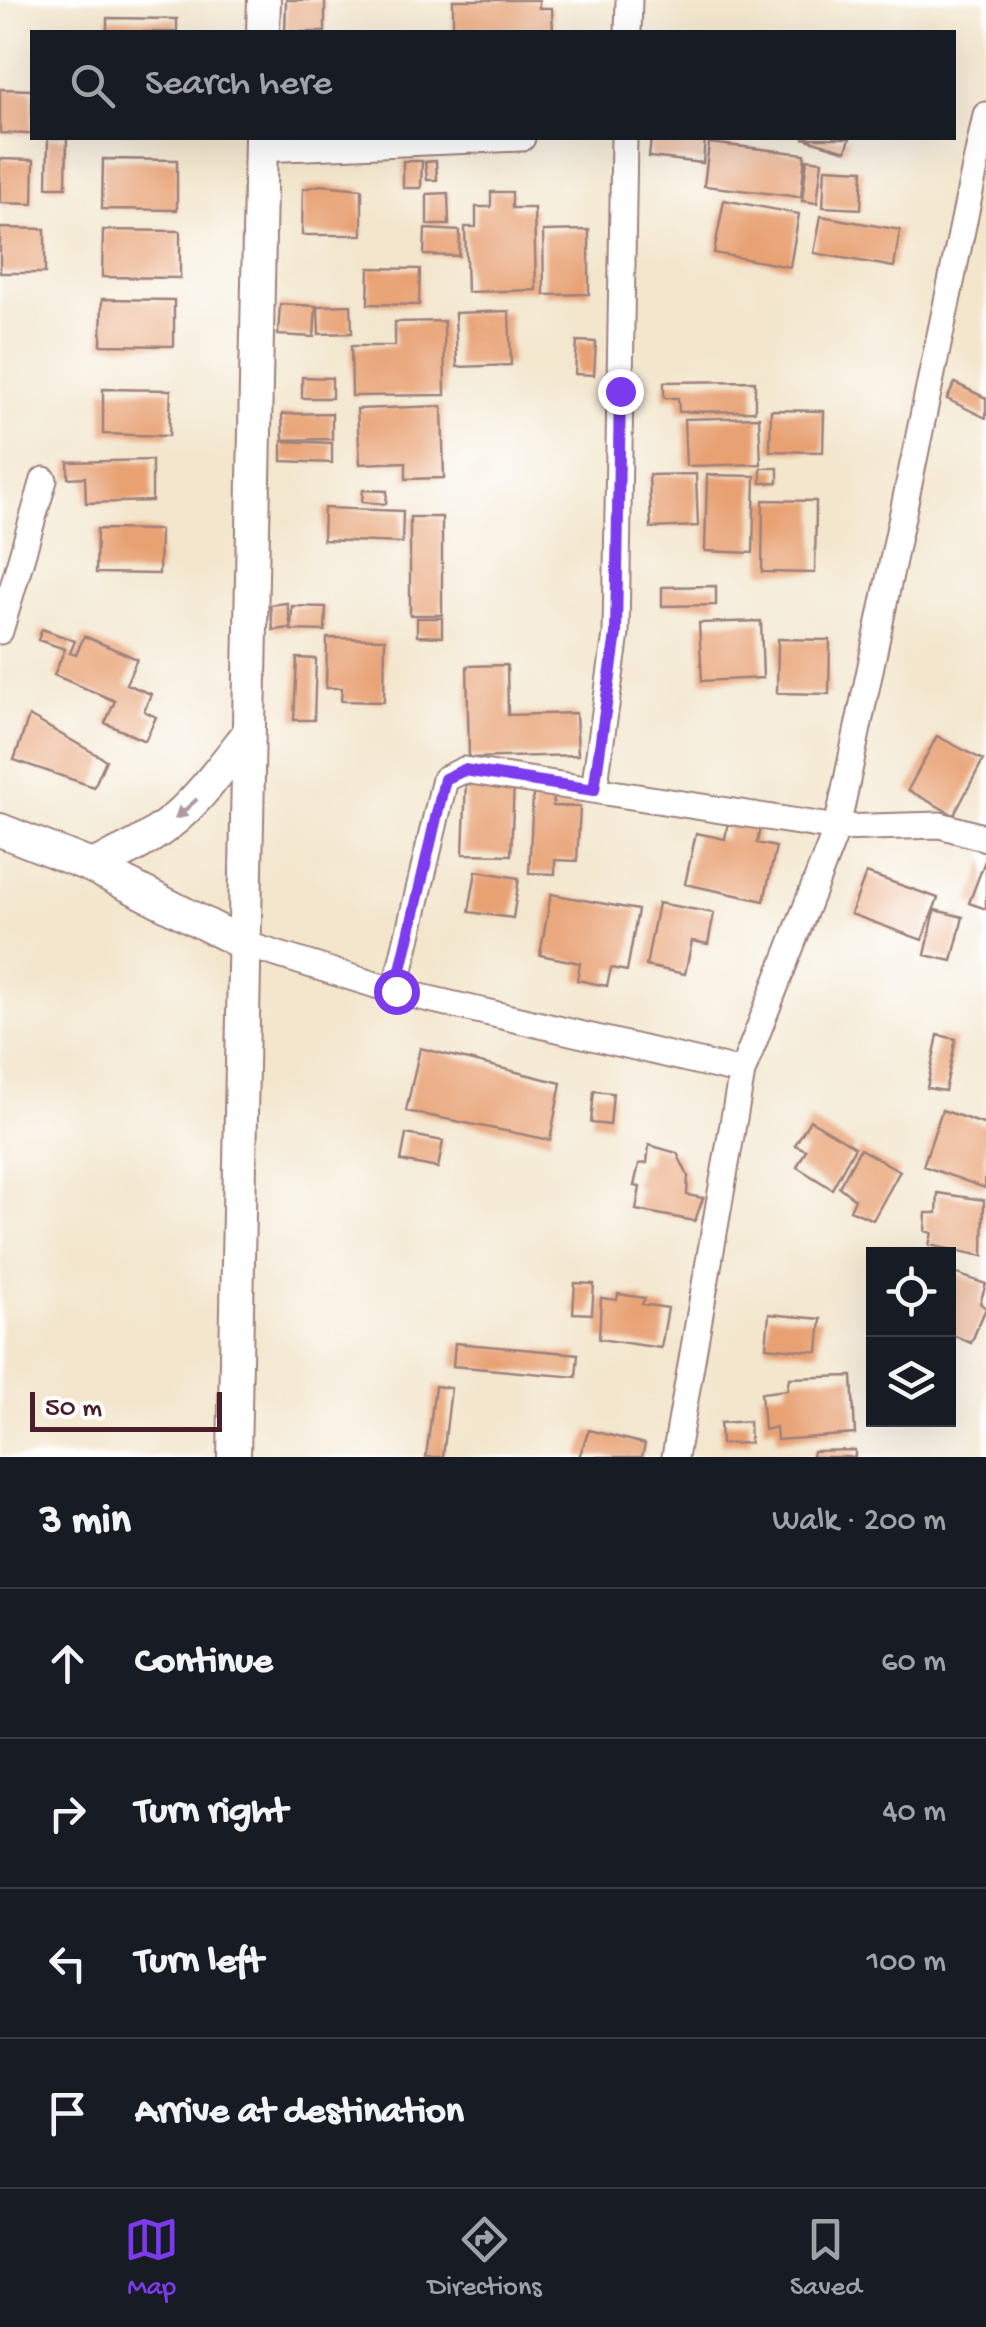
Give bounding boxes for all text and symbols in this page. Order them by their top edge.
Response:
search box [30,30,956,140]
icon: search [65,58,120,113]
text: Search here [145,63,332,107]
route end [598,369,644,415]
one-way arrow [174,797,198,820]
route start [374,969,420,1015]
map controls [866,1247,956,1427]
button: locate [866,1247,956,1337]
button: layers [866,1337,956,1427]
scale bar [30,1387,222,1432]
text: 50 m [45,1393,102,1426]
text: 3 min [40,1498,131,1547]
text: Walk · 200 m [772,1503,946,1541]
icon: ahead [40,1636,95,1691]
text: Continue [135,1641,273,1685]
text: 60 m [881,1644,946,1682]
icon: right [40,1786,95,1841]
text: Turn right [135,1791,287,1835]
text: 40 m [882,1794,946,1832]
icon: left [40,1936,95,1991]
text: Turn left [135,1941,263,1985]
text: 100 m [866,1944,946,1982]
icon: arrive [40,2086,95,2141]
text: Arrive at destination [135,2091,464,2135]
tab: Map [124,2212,179,2305]
tab: Directions [428,2212,542,2305]
tab: Saved [790,2212,862,2305]

